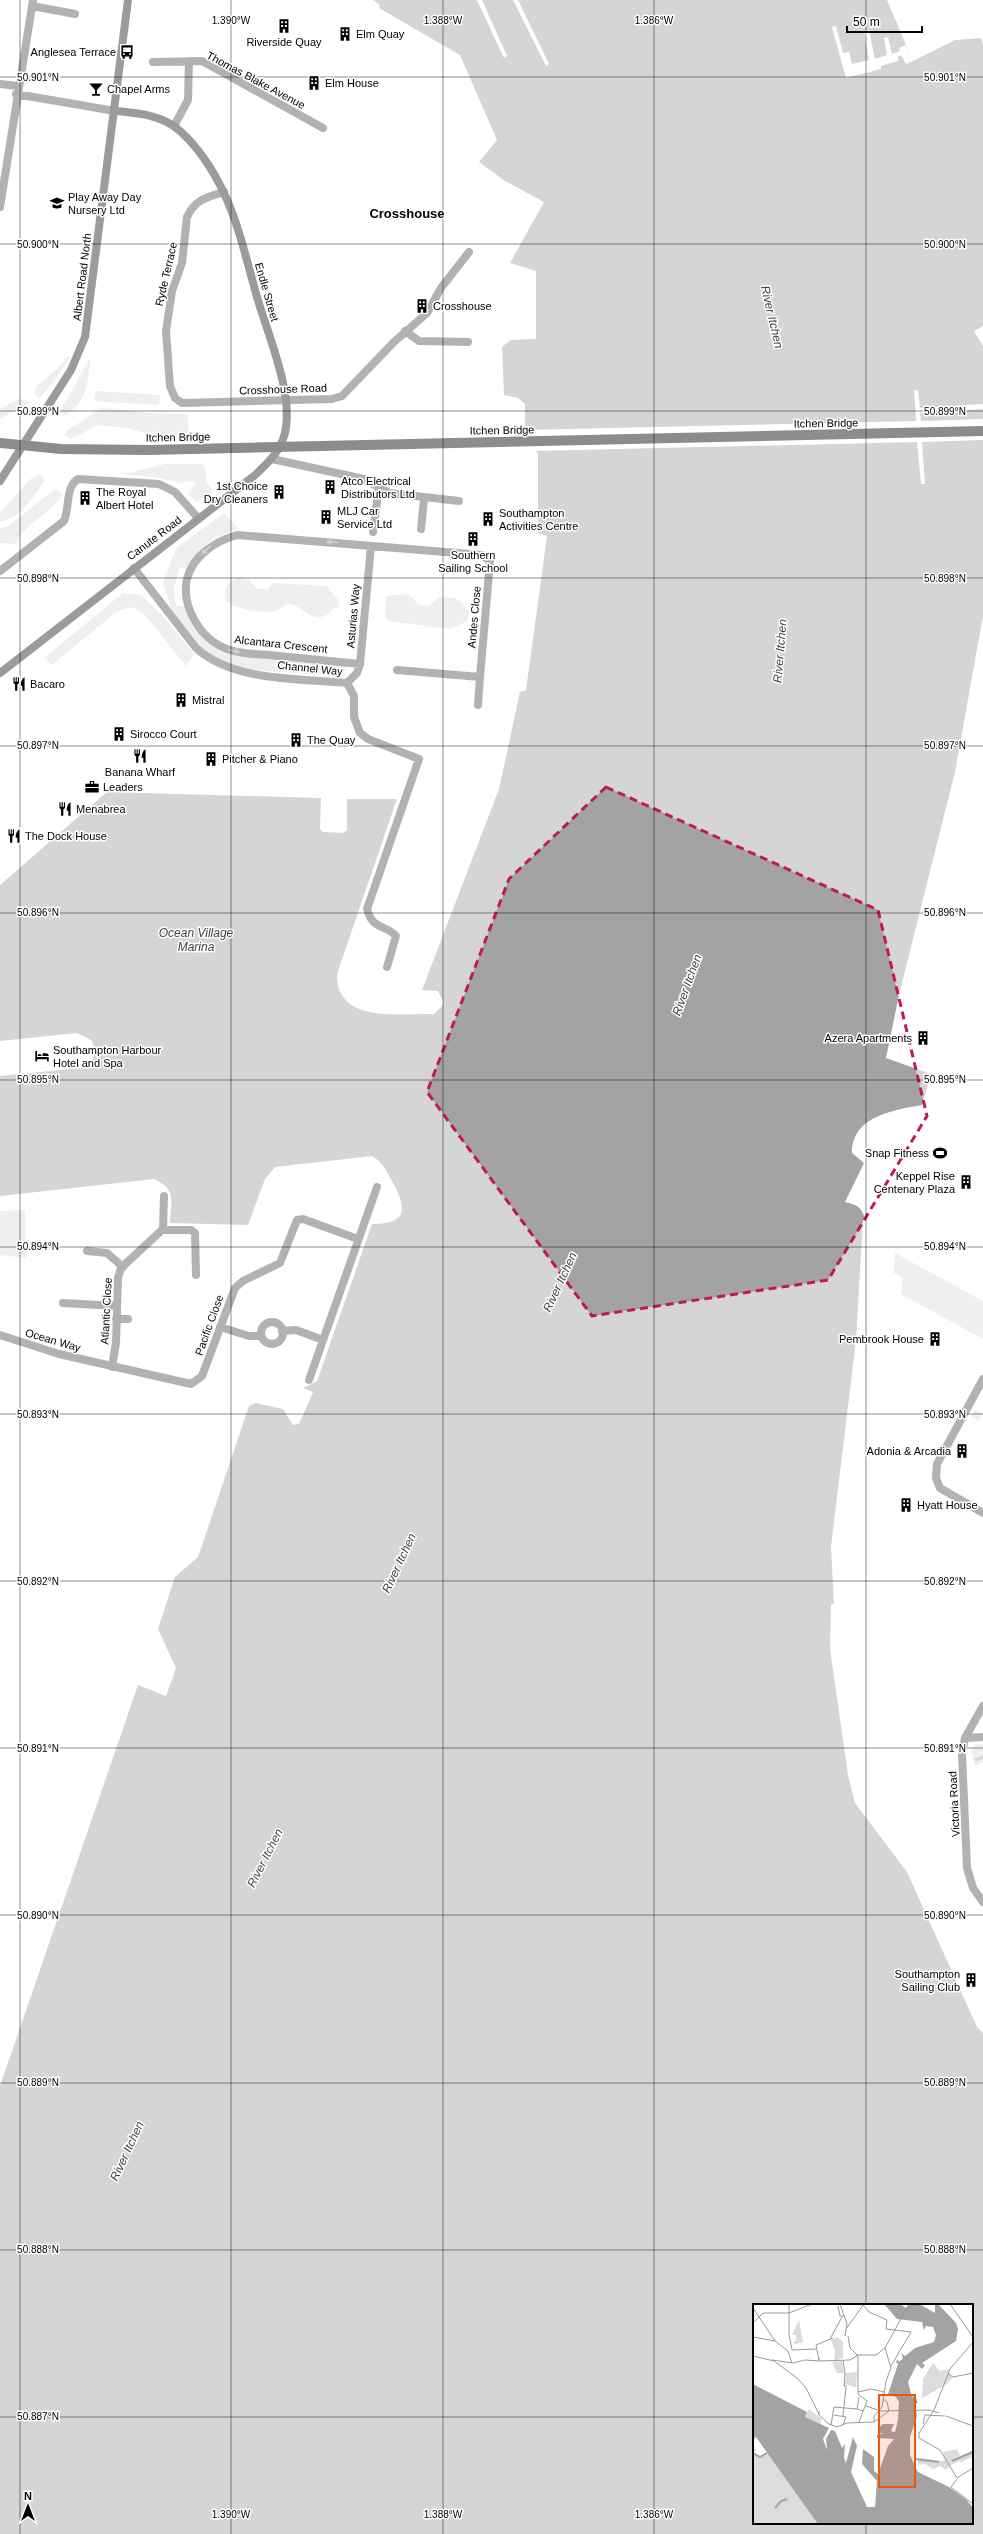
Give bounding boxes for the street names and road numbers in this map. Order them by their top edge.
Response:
street label: Thomas Blake Avenue [205,49,307,111]
street label: Albert Road North [71,233,93,321]
street label: Ryde Terrace [153,241,179,307]
street label: Endle Street [253,261,281,323]
street label: Crosshouse Road [239,381,327,397]
street label: Itchen Bridge [793,416,859,430]
street label: Itchen Bridge [469,423,535,437]
street label: Itchen Bridge [145,430,211,444]
street label: Canute Road [125,514,183,562]
street label: Asturias Way [344,583,362,649]
street label: Andes Close [465,585,483,649]
street label: Alcantara Crescent [234,633,328,655]
street label: Channel Way [277,659,344,677]
street label: Atlantic Close [98,1277,114,1345]
street label: Pacific Close [192,1293,226,1357]
street label: Ocean Way [24,1326,83,1354]
street label: Victoria Road [946,1771,962,1837]

